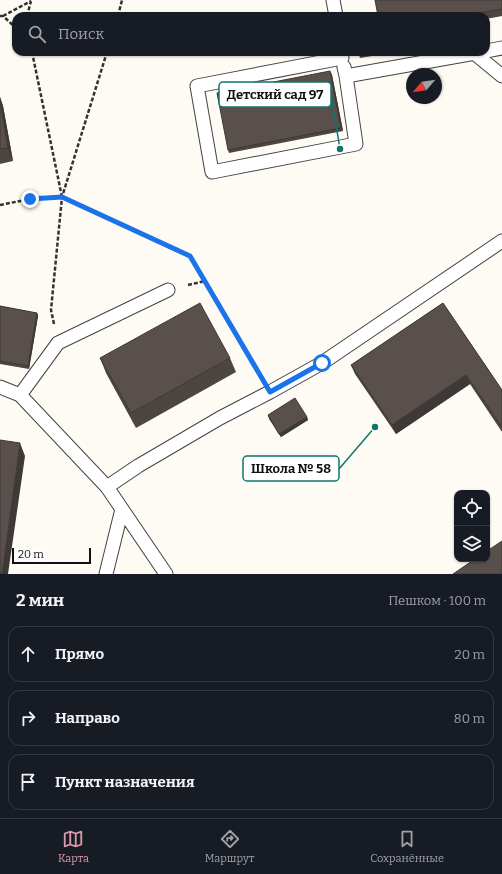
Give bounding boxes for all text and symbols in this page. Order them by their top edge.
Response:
search box [12,12,490,56]
icon: search [26,23,48,45]
text: Поиск [58,25,104,43]
north arrow [406,68,442,104]
callout: Детский сад 97 [219,82,331,107]
text: Детский сад 97 [227,87,323,102]
route end [21,190,39,208]
route start [313,354,331,372]
callout: Школа № 58 [243,456,339,481]
text: Школа № 58 [251,461,331,476]
map controls [454,490,490,562]
button: locate [454,490,490,526]
button: layers [454,526,490,562]
scale bar [12,546,91,565]
text: 20 m [18,548,44,561]
text: 2 мин [16,590,64,611]
text: Пешком · 100 m [388,593,486,608]
icon: ahead [17,643,39,665]
text: Прямо [55,645,104,663]
text: 20 m [455,647,485,662]
icon: right [17,707,39,729]
text: Направо [55,709,120,727]
text: 80 m [454,711,485,726]
icon: arrive [17,771,39,793]
text: Пункт назначения [55,773,195,791]
tab: Карта [58,828,89,865]
tab: Маршрут [205,828,254,865]
tab: Сохранённые [370,828,444,865]

